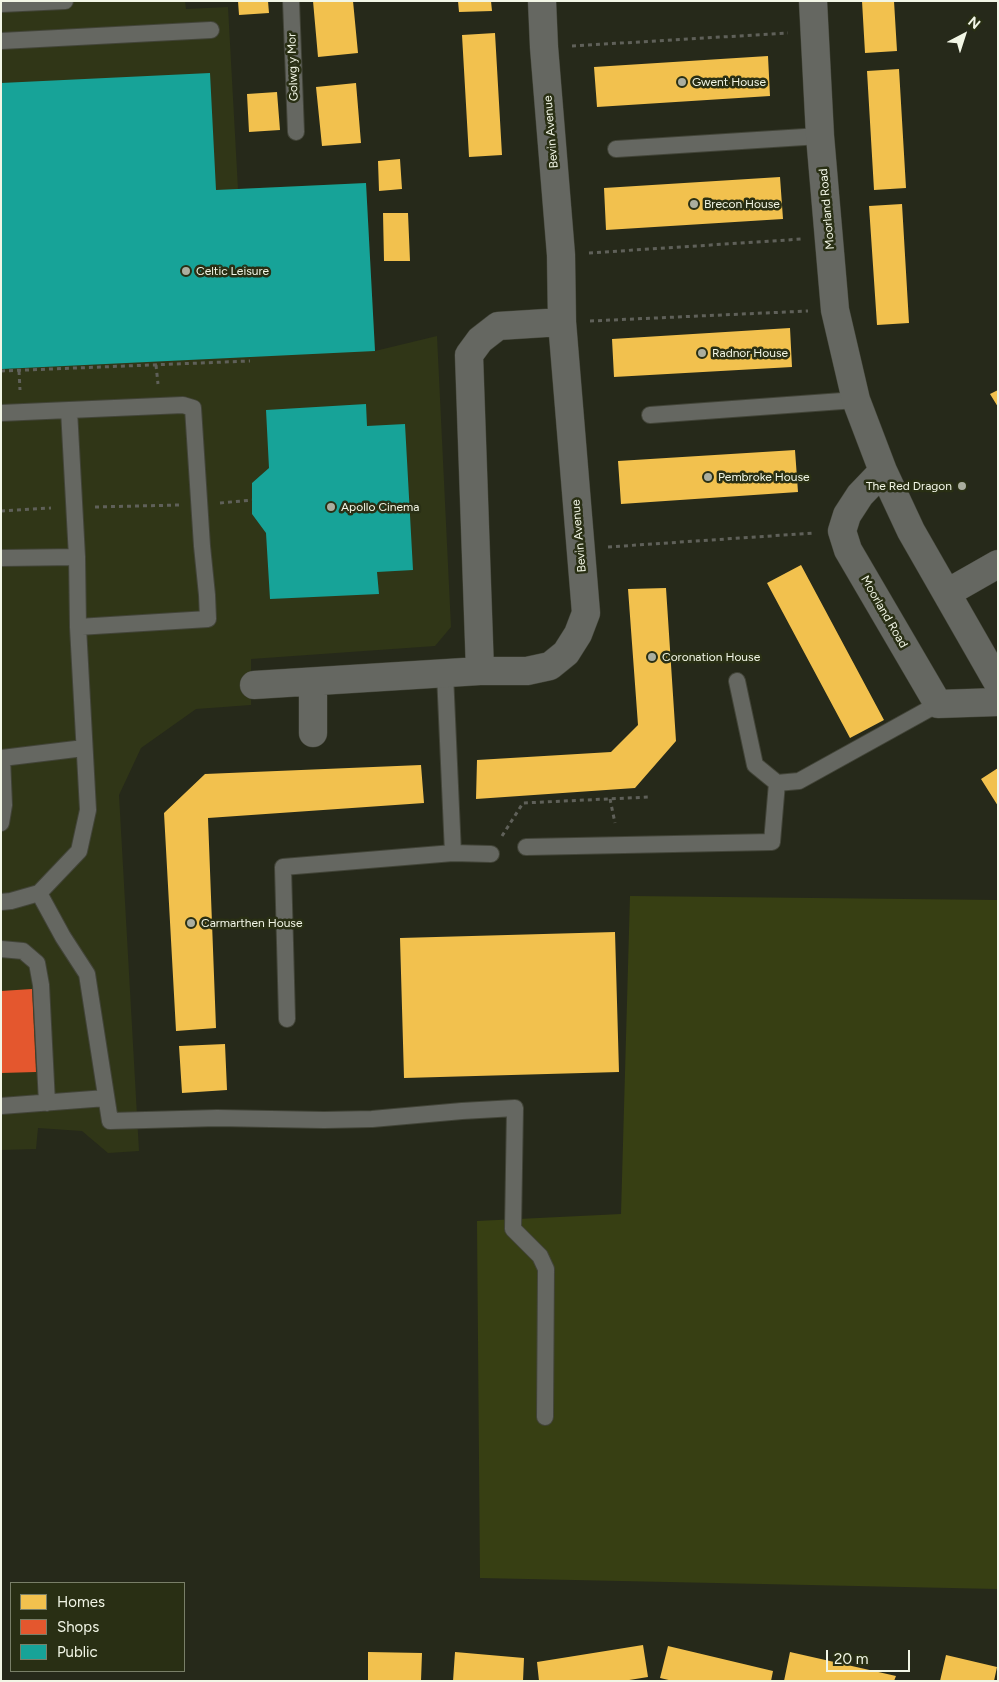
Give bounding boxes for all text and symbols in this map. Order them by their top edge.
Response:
north arrow [939,10,989,60]
text: N [964,13,984,33]
street label: Golwg y Mor [285,33,301,101]
place label: Gwent House [692,75,766,89]
marker: Gwent House [676,76,688,88]
street label: Bevin Avenue [541,95,561,169]
street label: Moorland Road [816,168,838,250]
place label: Brecon House [704,197,780,211]
marker: Brecon House [688,198,700,210]
place label: Celtic Leisure [196,264,269,278]
marker: Celtic Leisure [180,265,192,277]
place label: Radnor House [712,346,788,360]
marker: Radnor House [696,347,708,359]
place label: Pembroke House [718,470,810,484]
marker: Pembroke House [702,471,714,483]
place label: The Red Dragon [866,479,952,493]
marker: The Red Dragon [956,480,968,492]
street label: Bevin Avenue [569,499,589,573]
place label: Apollo Cinema [341,500,419,514]
marker: Apollo Cinema [325,501,337,513]
street label: Moorland Road [857,573,911,651]
place label: Coronation House [662,650,760,664]
marker: Coronation House [646,651,658,663]
place label: Carmarthen House [201,916,302,930]
marker: Carmarthen House [185,917,197,929]
legend [10,1582,185,1672]
text: Homes [57,1593,105,1611]
text: Shops [57,1618,99,1636]
scale bar [829,1640,913,1672]
text: Public [57,1643,98,1661]
text: 20 m [834,1650,868,1668]

